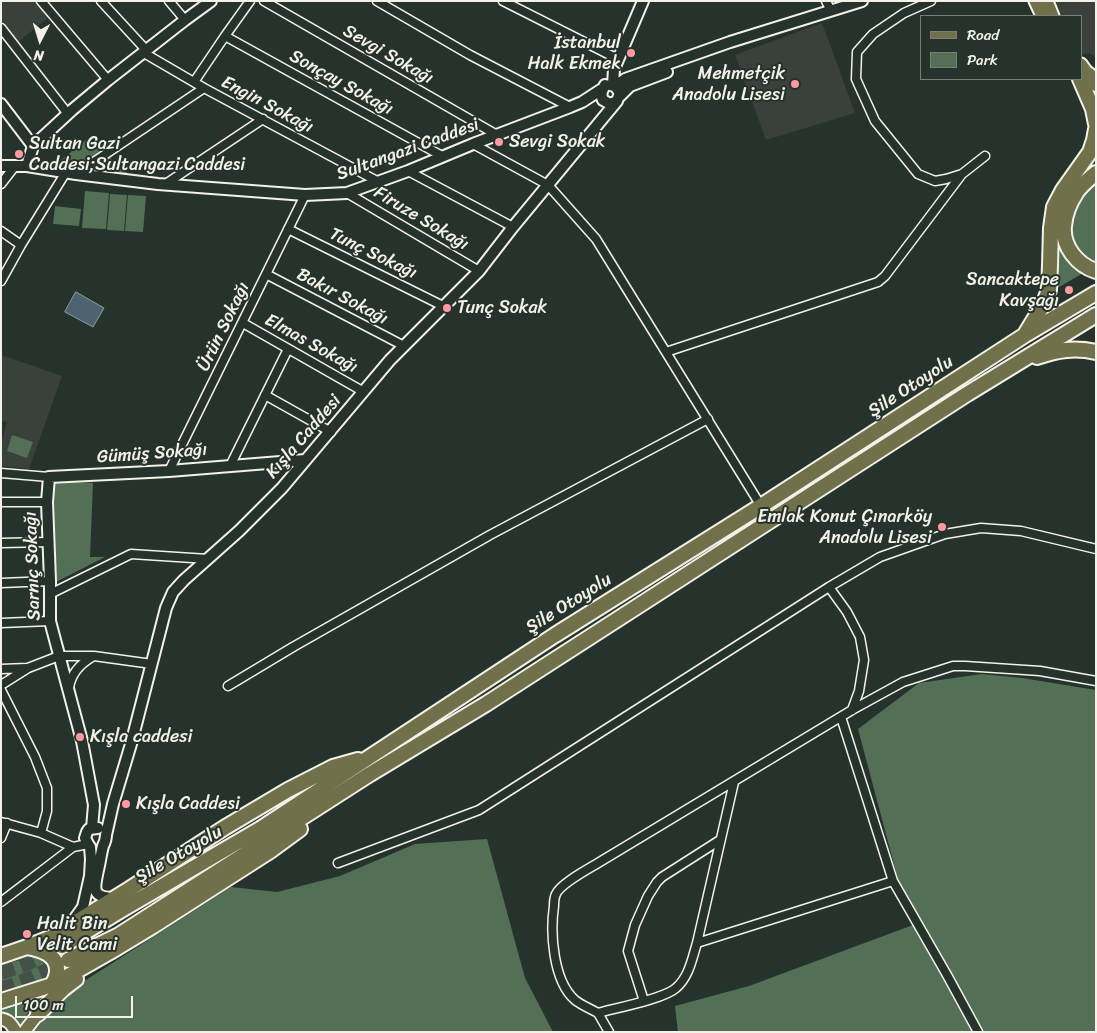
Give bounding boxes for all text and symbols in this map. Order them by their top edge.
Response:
north arrow [15,15,65,65]
legend [920,15,1082,80]
street label: Sevgi Sokağı [339,20,437,90]
text: Road [967,22,999,48]
place label: İstanbul Halk Ekmek [528,32,621,74]
text: N [33,43,45,68]
street label: Sonçay Sokağı [285,46,397,120]
marker: İstanbul Halk Ekmek [625,47,637,59]
text: Park [967,47,998,73]
place label: Mehmetçik Anadolu Lisesi [672,63,785,106]
street label: Engin Sokağı [217,72,317,138]
marker: Mehmetçik Anadolu Lisesi [789,78,801,90]
street label: Sultangazi Caddesi [334,114,482,186]
place label: Sevgi Sokak [509,131,605,153]
place label: Sultan Gazi Caddesi;Sultangazi Caddesi [29,133,245,176]
marker: Sevgi Sokak [493,136,505,148]
marker: Sultan Gazi Caddesi;Sultangazi Caddesi [13,148,25,160]
street label: Firuze Sokağı [370,182,472,256]
street label: Tunç Sokağı [326,224,420,284]
street label: Bakır Sokağı [293,264,391,330]
place label: Sancaktepe Kavşağı [966,269,1059,312]
street label: Ürün Sokağı [193,279,255,375]
marker: Sancaktepe Kavşağı [1063,284,1075,296]
place label: Tunç Sokak [457,297,547,319]
marker: Tunç Sokak [441,302,453,314]
street label: Elmas Sokağı [261,310,361,378]
street label: Şile Otoyolu [864,351,958,423]
street label: Kışla Caddesi [262,391,346,483]
street label: Gümüş Sokağı [96,439,208,469]
place label: Emlak Konut Çınarköy Anadolu Lisesi [757,506,932,548]
street label: Sarnıç Sokağı [20,511,46,621]
marker: Emlak Konut Çınarköy Anadolu Lisesi [936,521,948,533]
street label: Şile Otoyolu [522,569,616,639]
place label: Kışla caddesi [90,726,193,748]
marker: Kışla caddesi [74,731,86,743]
place label: Kışla Caddesi [136,793,240,815]
marker: Kışla Caddesi [120,798,132,810]
street label: Şile Otoyolu [131,821,227,889]
place label: Halit Bin Velit Cami [37,913,117,956]
marker: Halit Bin Velit Cami [21,928,33,940]
scale bar [18,986,135,1018]
text: 100 m [23,992,64,1018]

